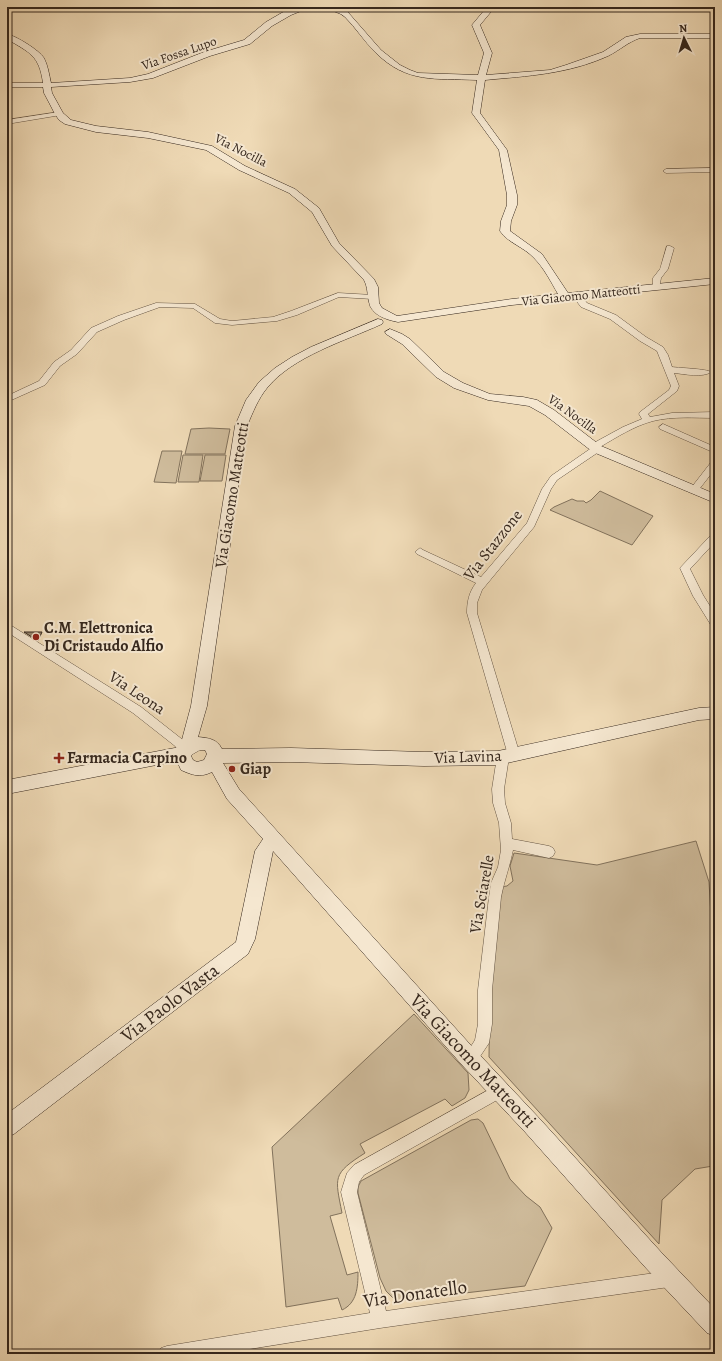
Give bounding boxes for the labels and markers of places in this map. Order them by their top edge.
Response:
place label: C.M. Elettronica Di Cristaudo Alfio [44,617,164,657]
marker: C.M. Elettronica Di Cristaudo Alfio [31,632,41,642]
place label: Farmacia Carpino [67,747,187,769]
marker: Farmacia Carpino [54,753,64,763]
place label: Giap [240,758,272,780]
marker: Giap [227,764,237,774]

